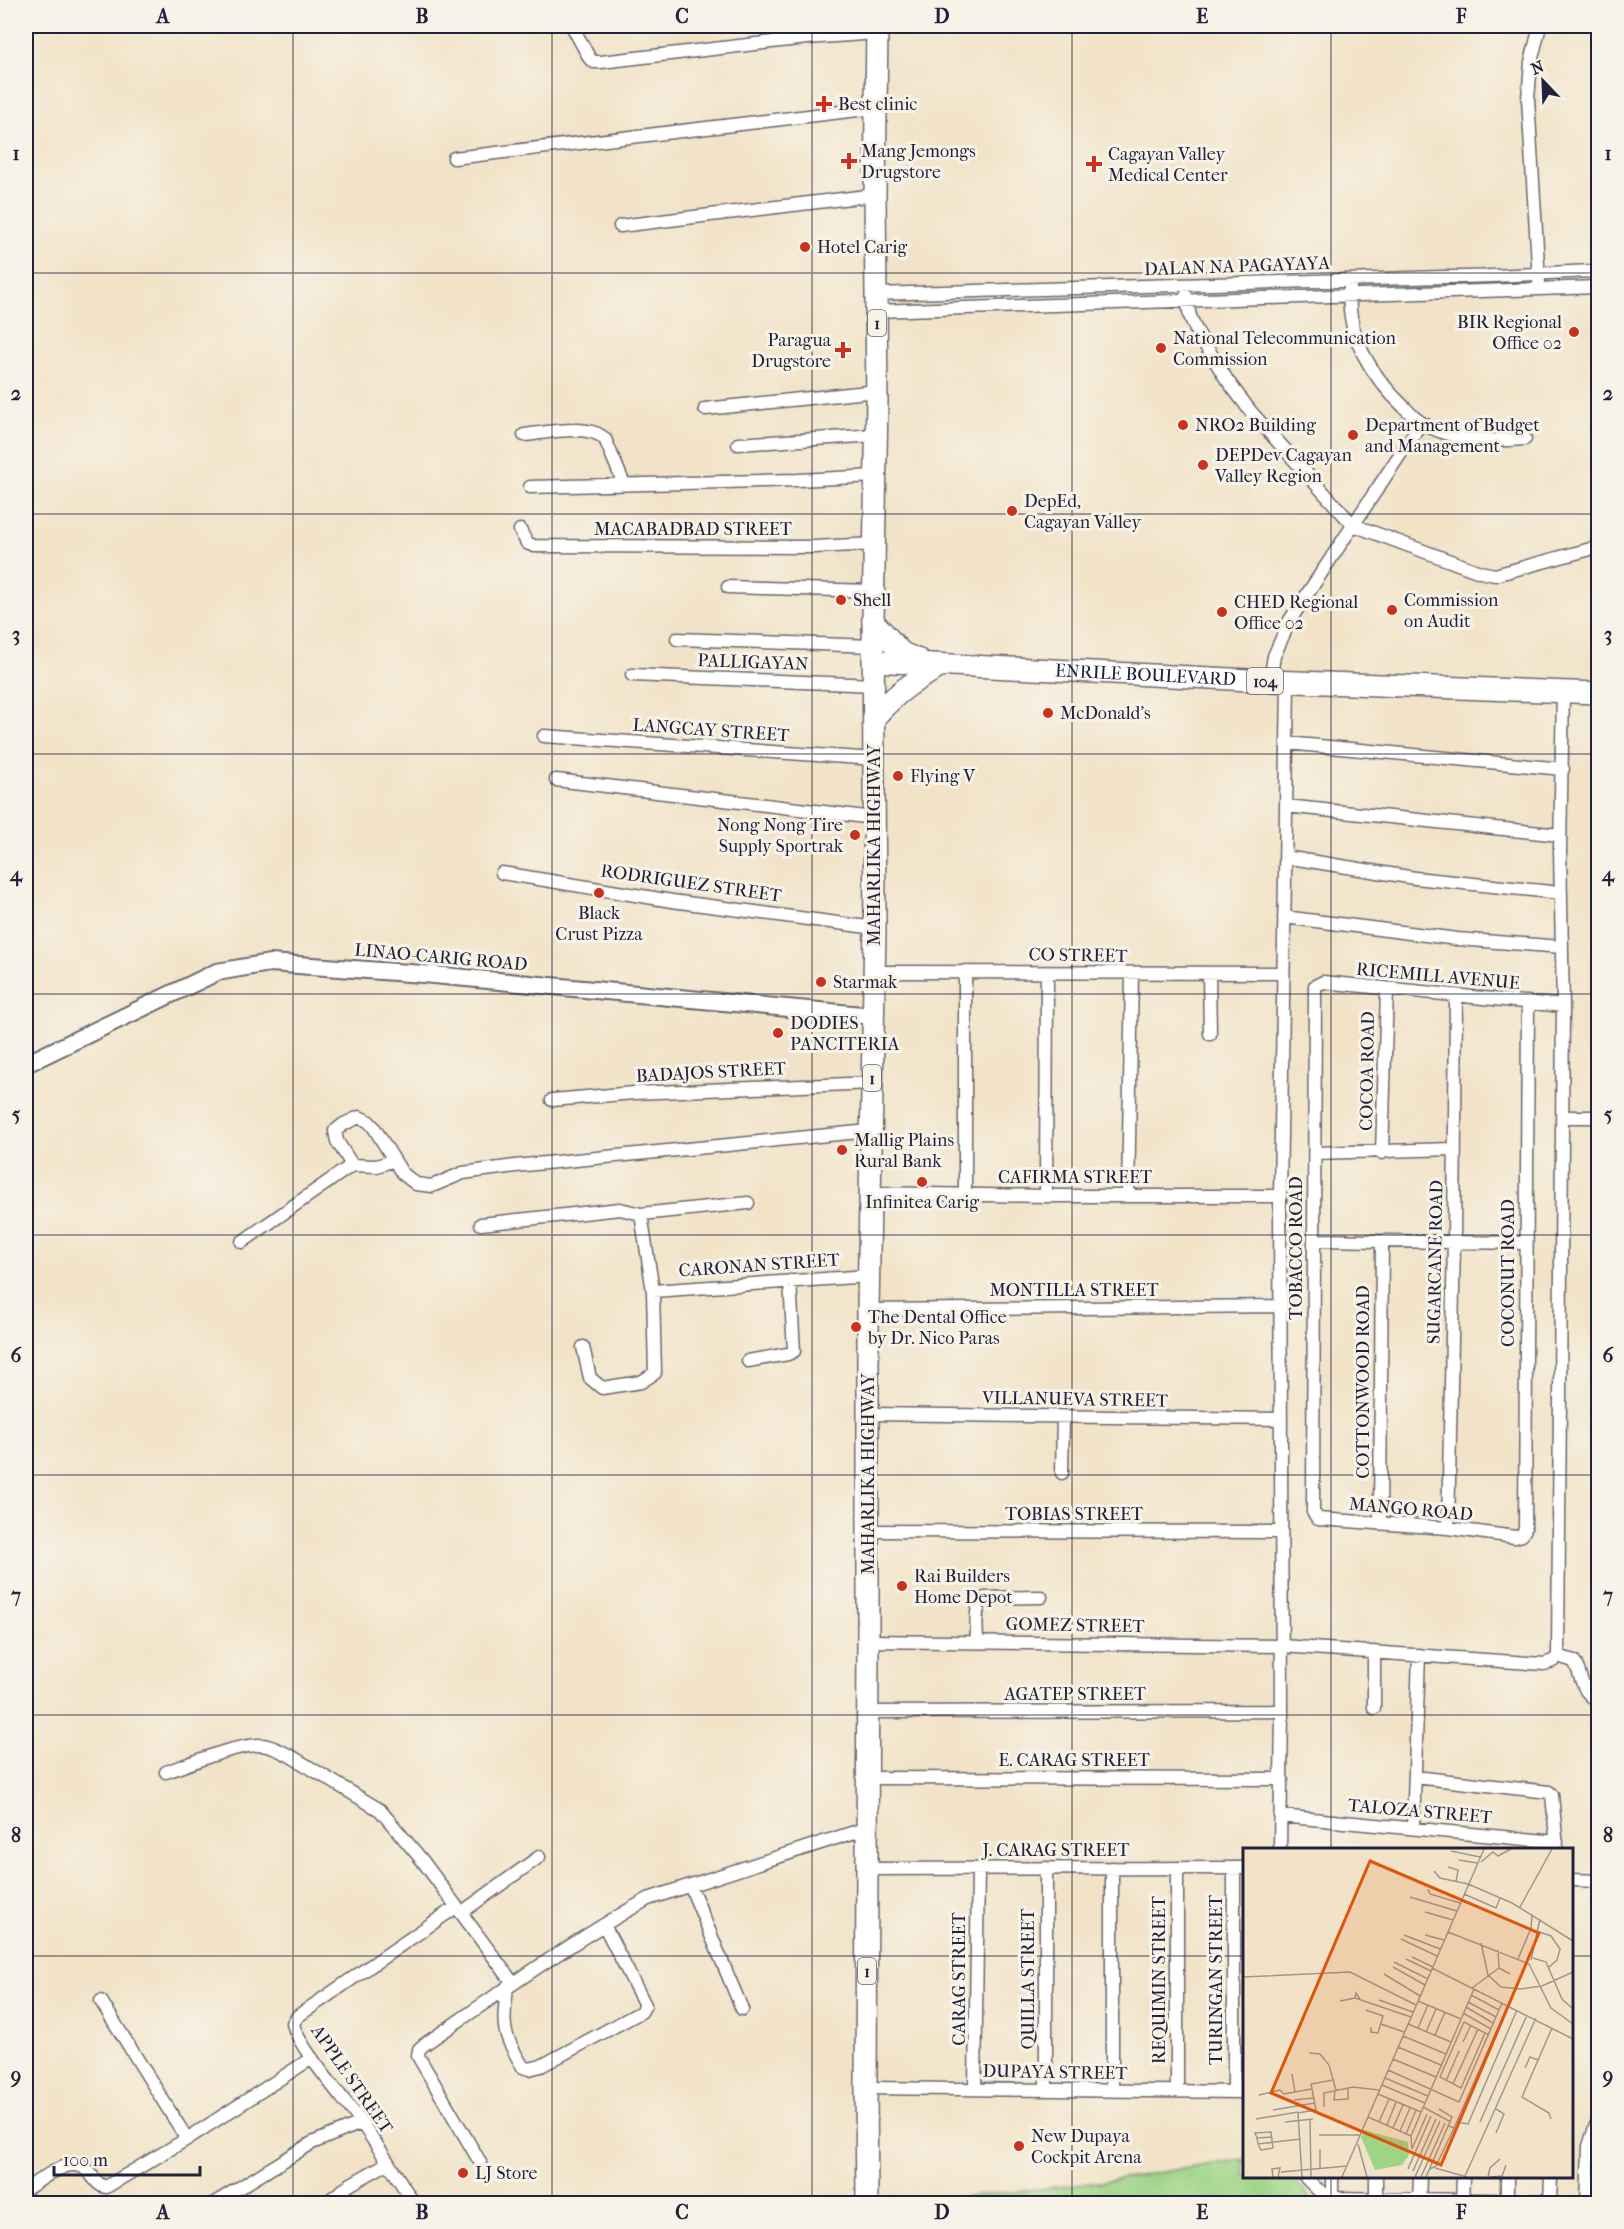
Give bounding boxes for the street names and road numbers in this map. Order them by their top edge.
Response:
street label: DALAN NA PAGAYAYA [1144,253,1331,280]
road number: 1 [868,310,886,336]
street label: MACABADBAD STREET [594,519,793,540]
street label: PALLIGAYAN [697,650,809,675]
street label: ENRILE BOULEVARD [1055,660,1237,690]
road number: 104 [1247,668,1283,694]
street label: LANGCAY STREET [632,715,791,747]
street label: MAHARLIKA HIGHWAY [864,744,885,946]
street label: RODRIGUEZ STREET [599,860,784,907]
street label: LINAO-CARIG ROAD [354,939,528,976]
street label: CO STREET [1028,944,1128,967]
street label: RICEMILL AVENUE [1355,959,1521,994]
street label: COCOA ROAD [1356,1011,1379,1131]
street label: BADAJOS STREET [635,1058,788,1087]
road number: 1 [863,1065,881,1091]
street label: CAFIRMA STREET [998,1167,1153,1188]
street label: TOBACCO ROAD [1286,1176,1307,1320]
street label: SUGARCANE ROAD [1424,1180,1447,1344]
street label: COCONUT ROAD [1498,1199,1519,1347]
street label: CARONAN STREET [678,1249,841,1282]
street label: MONTILLA STREET [989,1280,1159,1301]
street label: COTTONWOOD ROAD [1353,1285,1374,1479]
street label: MAHARLIKA HIGHWAY [858,1373,879,1575]
street label: VILLANUEVA STREET [981,1387,1169,1412]
street label: MANGO ROAD [1348,1494,1474,1525]
street label: TOBIAS STREET [1005,1504,1144,1525]
street label: GOMEZ STREET [1005,1614,1145,1637]
street label: AGATEP STREET [1003,1684,1147,1705]
street label: E. CARAG STREET [998,1750,1151,1771]
street label: TALOZA STREET [1347,1795,1494,1828]
street label: J. CARAG STREET [981,1840,1130,1861]
street label: TURINGAN STREET [1206,1894,1227,2065]
street label: REQUIMIN STREET [1149,1895,1170,2064]
street label: QUILLA STREET [1018,1908,1039,2049]
street label: CARAG STREET [949,1912,970,2046]
road number: 1 [858,1958,876,1984]
street label: APPLE STREET [306,2020,397,2138]
street label: DUPAYA STREET [982,2061,1128,2084]

